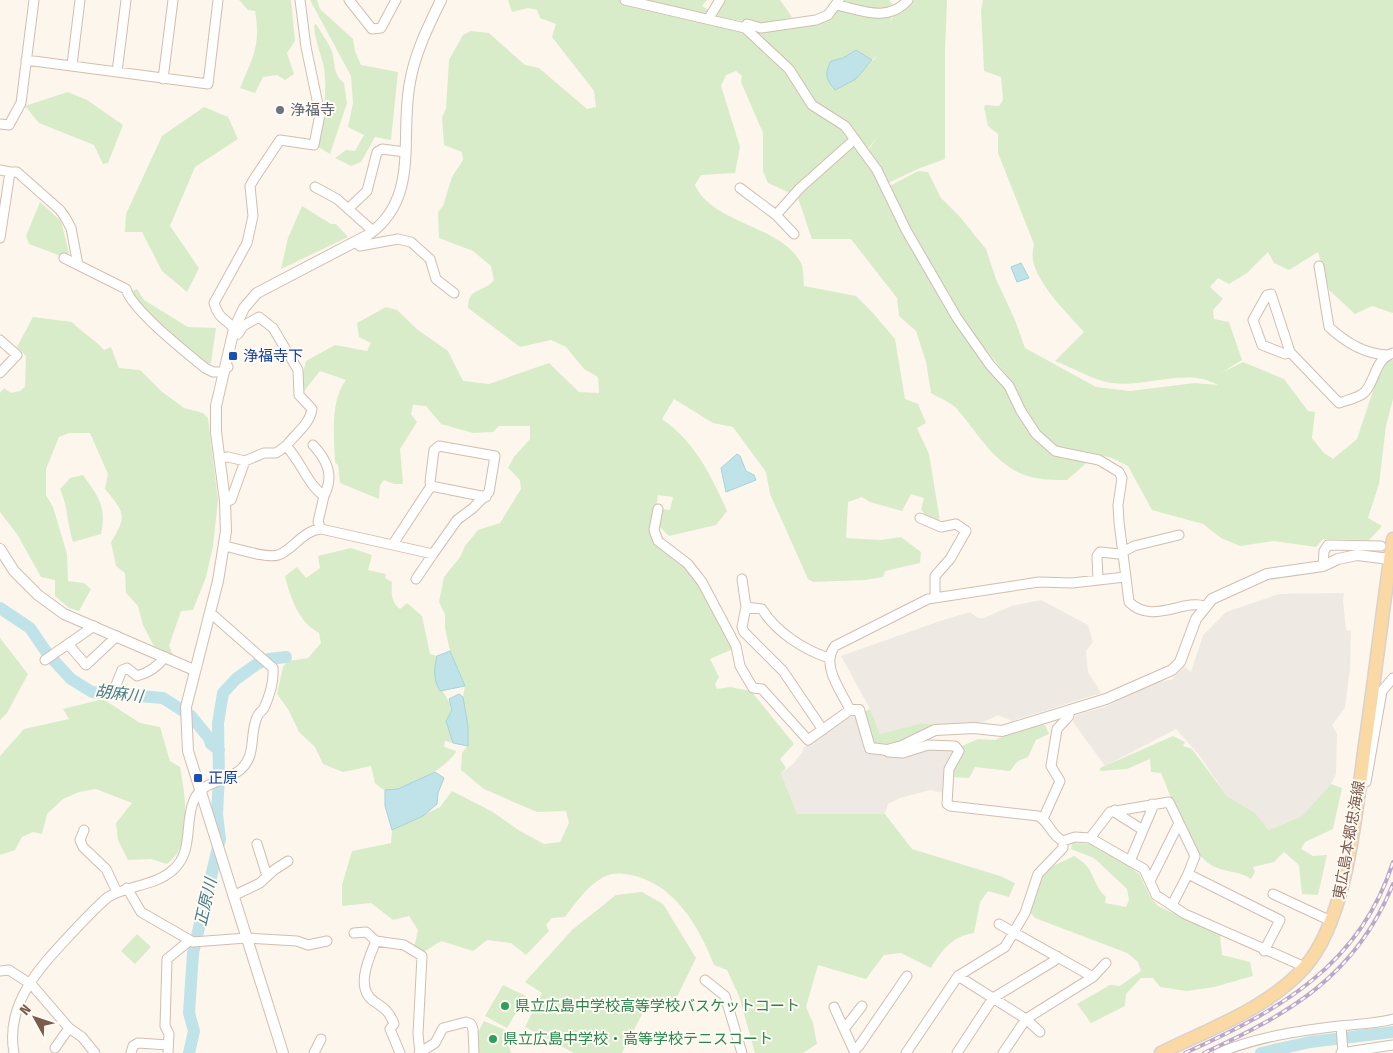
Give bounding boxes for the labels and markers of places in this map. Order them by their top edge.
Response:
place label: 浄福寺 [290,101,335,119]
marker: 浄福寺 [274,104,286,116]
place label: 浄福寺下 [243,347,303,365]
marker: 浄福寺下 [227,350,239,362]
place label: 正原 [208,769,238,787]
marker: 正原 [192,772,204,784]
place label: 県立広島中学校高等学校バスケットコート [515,997,800,1015]
marker: 県立広島中学校高等学校バスケットコート [499,1000,511,1012]
place label: 県立広島中学校・高等学校テニスコート [503,1030,773,1048]
marker: 県立広島中学校・高等学校テニスコート [487,1033,499,1045]

